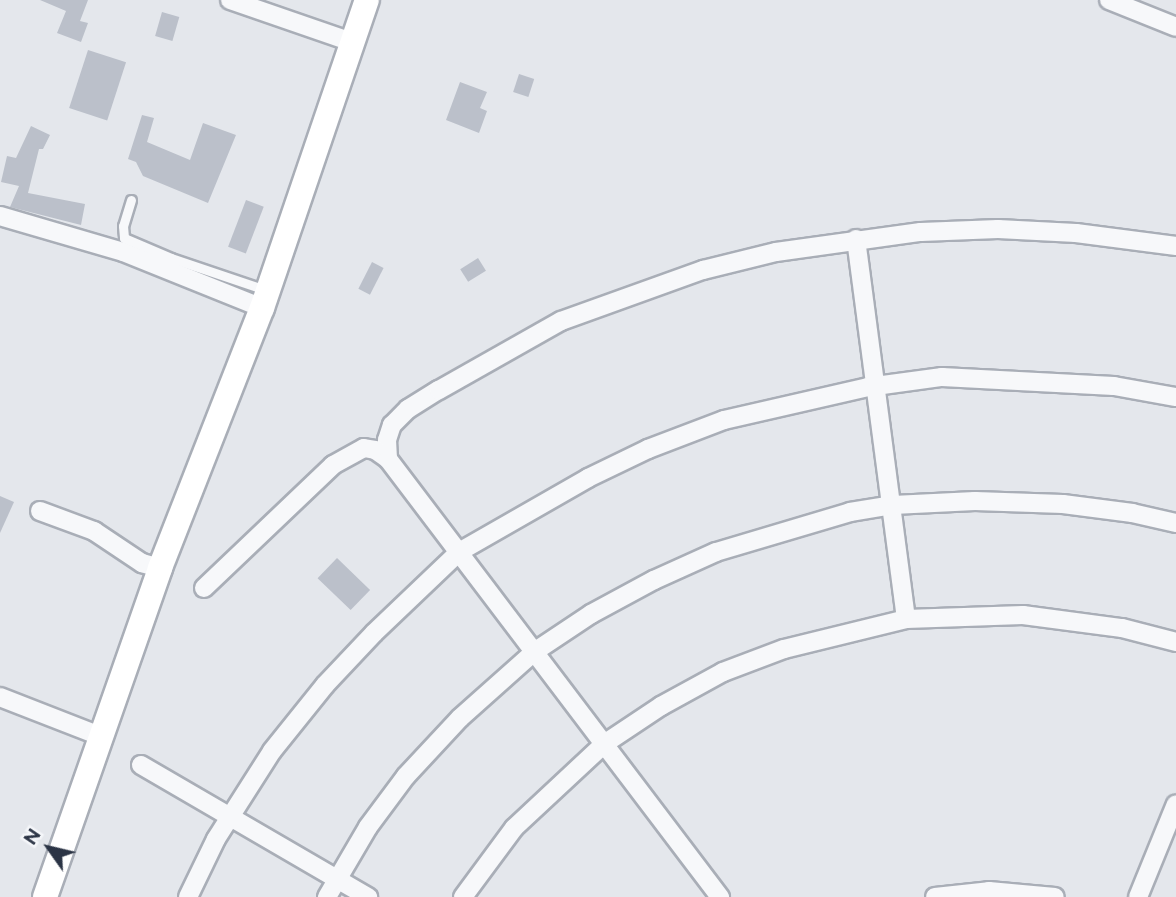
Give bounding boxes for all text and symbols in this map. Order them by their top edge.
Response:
north arrow [14,813,84,883]
text: N [18,824,45,848]

